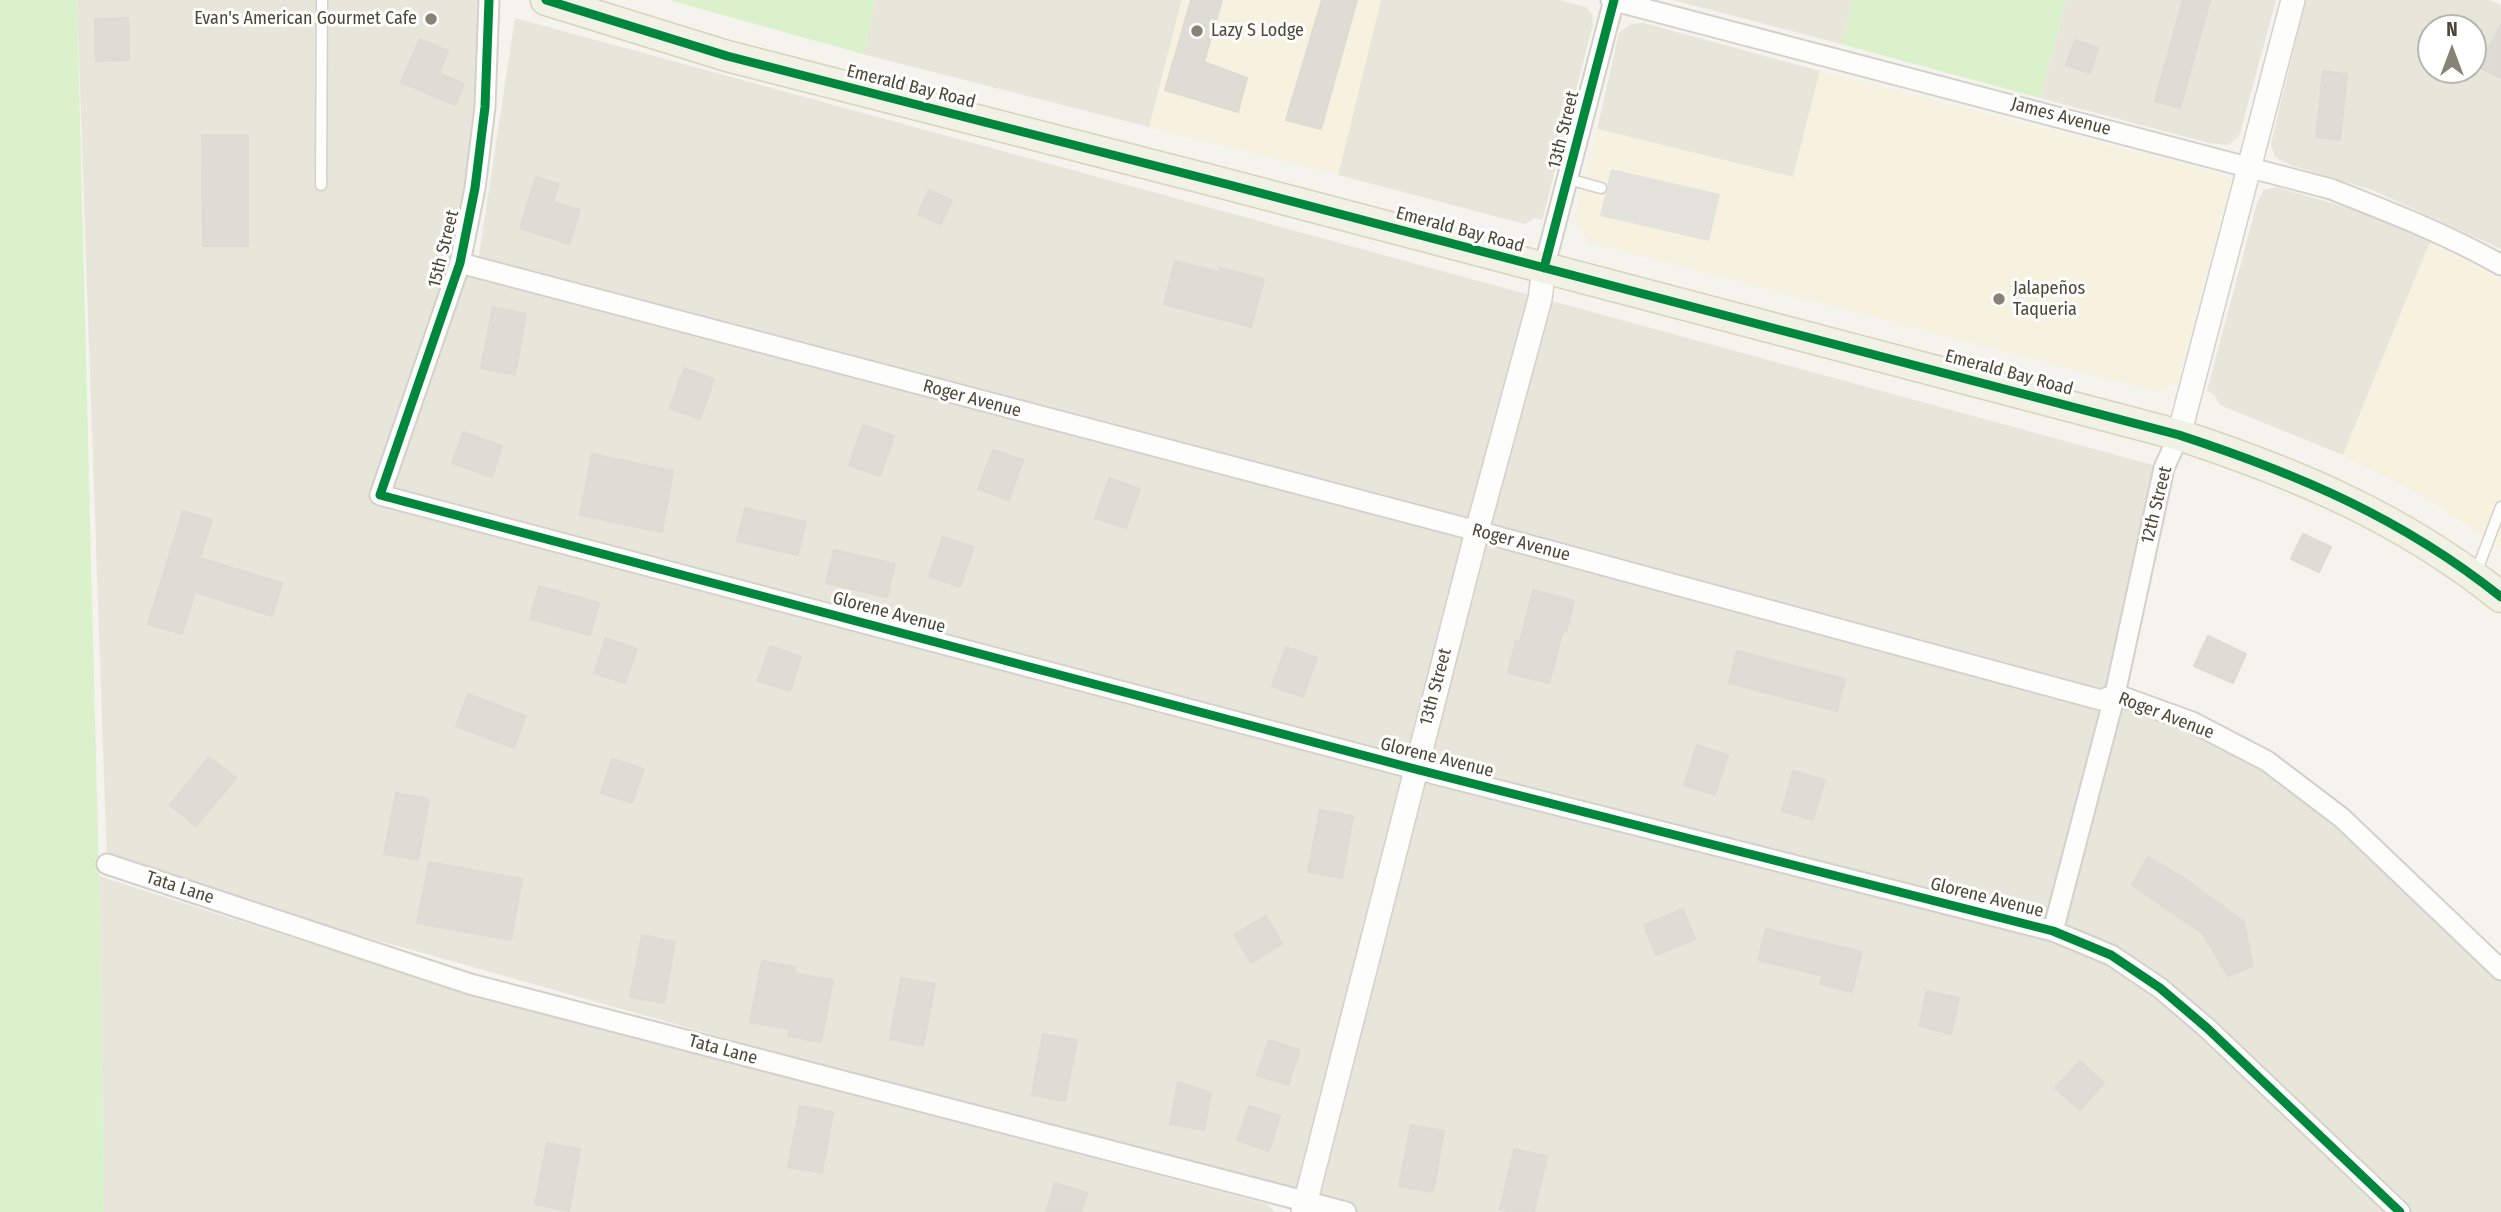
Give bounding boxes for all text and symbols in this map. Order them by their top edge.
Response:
place label: Evan's American Gourmet Cafe [194,8,417,30]
marker: Evan's American Gourmet Cafe [423,11,439,27]
north arrow [2417,14,2487,84]
text: N [2446,18,2458,41]
place label: Lazy S Lodge [1211,20,1304,42]
marker: Lazy S Lodge [1189,23,1205,39]
street label: Emerald Bay Road [844,61,978,113]
street label: 13th Street [1544,89,1584,171]
street label: James Avenue [2009,93,2113,141]
street label: Emerald Bay Road [1394,203,1526,257]
street label: 15th Street [424,208,464,290]
place label: Jalapeños Taqueria [2013,278,2085,320]
marker: Jalapeños Taqueria [1991,291,2007,307]
street label: Emerald Bay Road [1943,346,2075,400]
street label: Roger Avenue [921,376,1023,422]
street label: 12th Street [2137,464,2177,546]
street label: Roger Avenue [1470,520,1572,566]
street label: Glorene Avenue [830,588,948,638]
street label: 13th Street [1415,646,1457,728]
street label: Roger Avenue [2115,688,2217,744]
street label: Glorene Avenue [1378,734,1496,782]
street label: Tata Lane [143,867,217,909]
street label: Glorene Avenue [1928,874,2046,922]
street label: Tata Lane [686,1030,760,1070]

